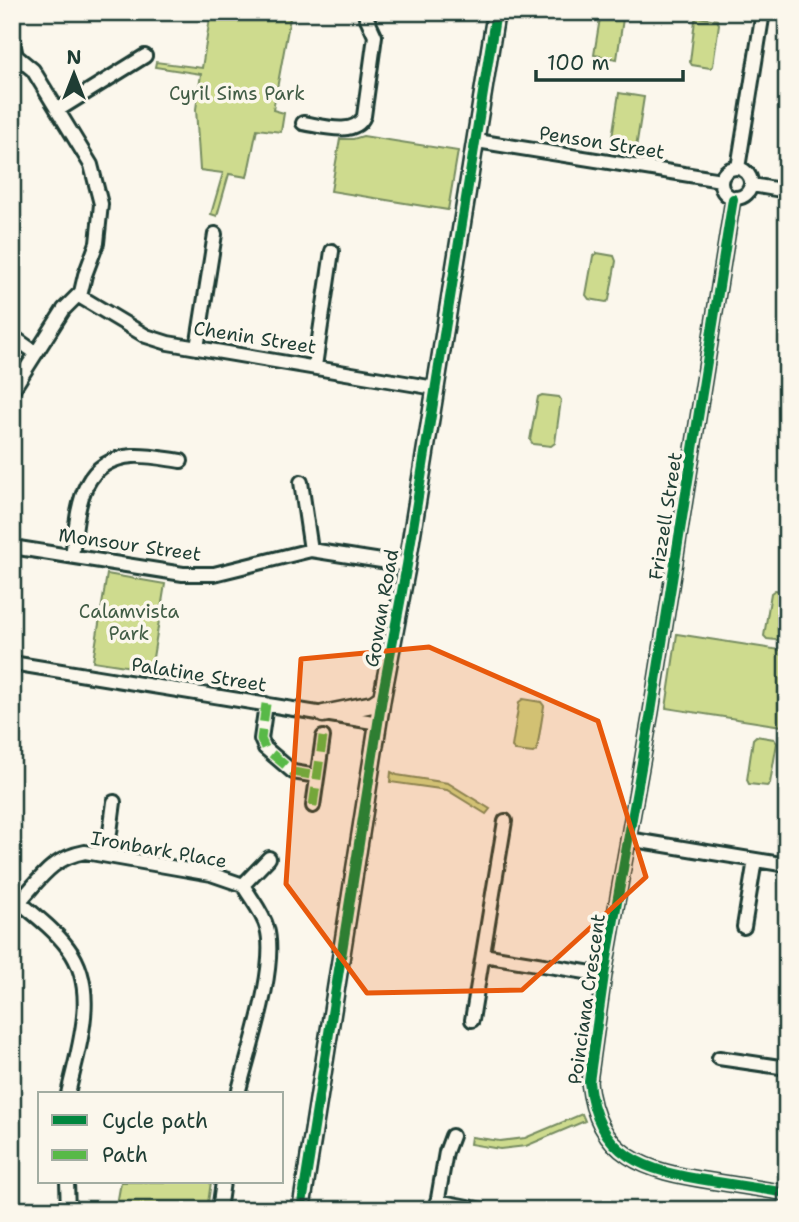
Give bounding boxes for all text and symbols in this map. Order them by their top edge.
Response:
north arrow [38,38,108,108]
scale bar [536,38,684,82]
text: N [66,45,82,70]
text: 100 m [547,49,610,77]
park label: Cyril Sims Park [169,81,305,106]
street label: Penson Street [537,120,667,165]
street label: Chenin Street [192,315,318,360]
street label: Frizzell Street [643,450,688,582]
street label: Monsour Street [57,522,203,567]
street label: Gowan Road [359,547,404,669]
park label: Calamvista Park [79,599,179,646]
street label: Palatine Street [129,651,268,698]
street label: Ironbark Place [89,825,229,874]
street label: Poinciana Crescent [562,912,611,1086]
legend [38,1092,284,1184]
text: Cycle path [102,1107,208,1135]
text: Path [102,1141,148,1169]

